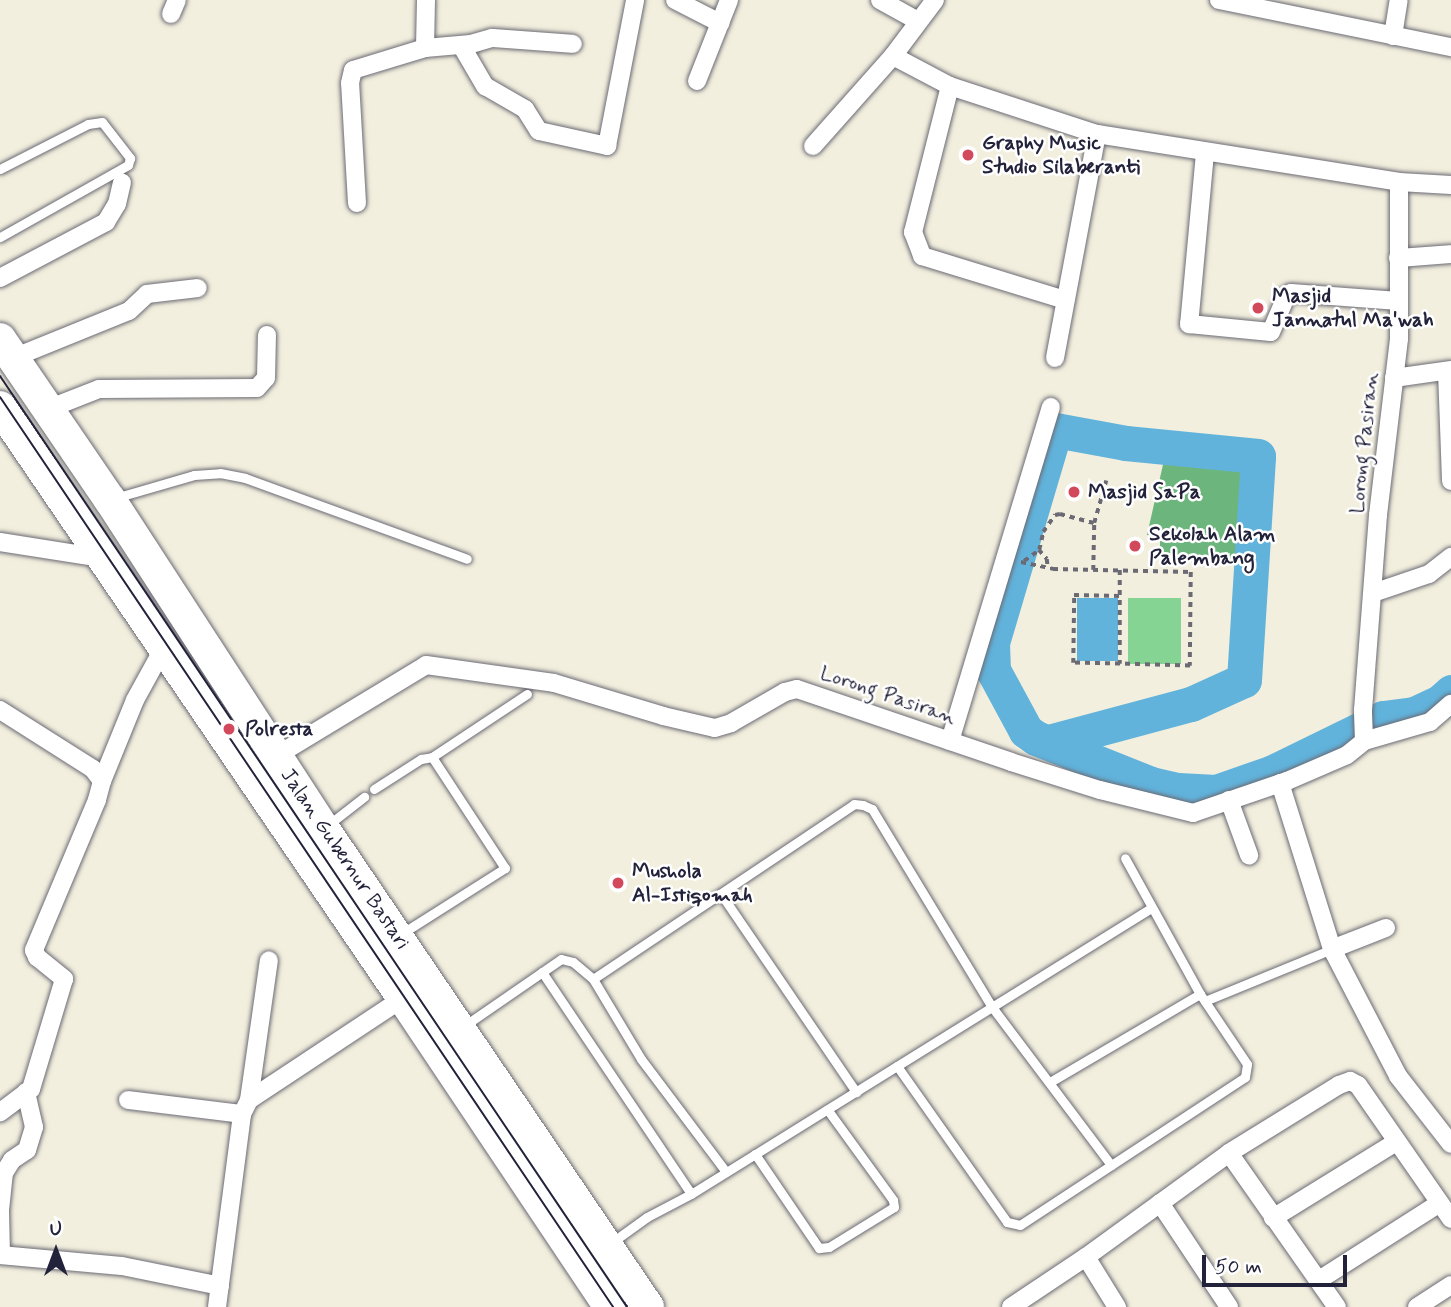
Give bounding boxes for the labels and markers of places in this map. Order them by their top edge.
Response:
place label: Graphy Music Studio Silaberanti [982,130,1139,180]
marker: Graphy Music Studio Silaberanti [960,147,976,163]
place label: Masjid Jannatul Ma'wah [1272,283,1433,333]
marker: Masjid Jannatul Ma'wah [1250,300,1266,316]
place label: Masjid SaPa [1088,479,1197,505]
marker: Masjid SaPa [1066,484,1082,500]
place label: Sekolah Alam Palembang [1149,521,1273,571]
marker: Sekolah Alam Palembang [1127,538,1143,554]
place label: Polresta [245,716,313,742]
marker: Polresta [219,719,239,739]
place label: Mushola Al-Istiqomah [632,858,753,908]
marker: Mushola Al-Istiqomah [610,875,626,891]

